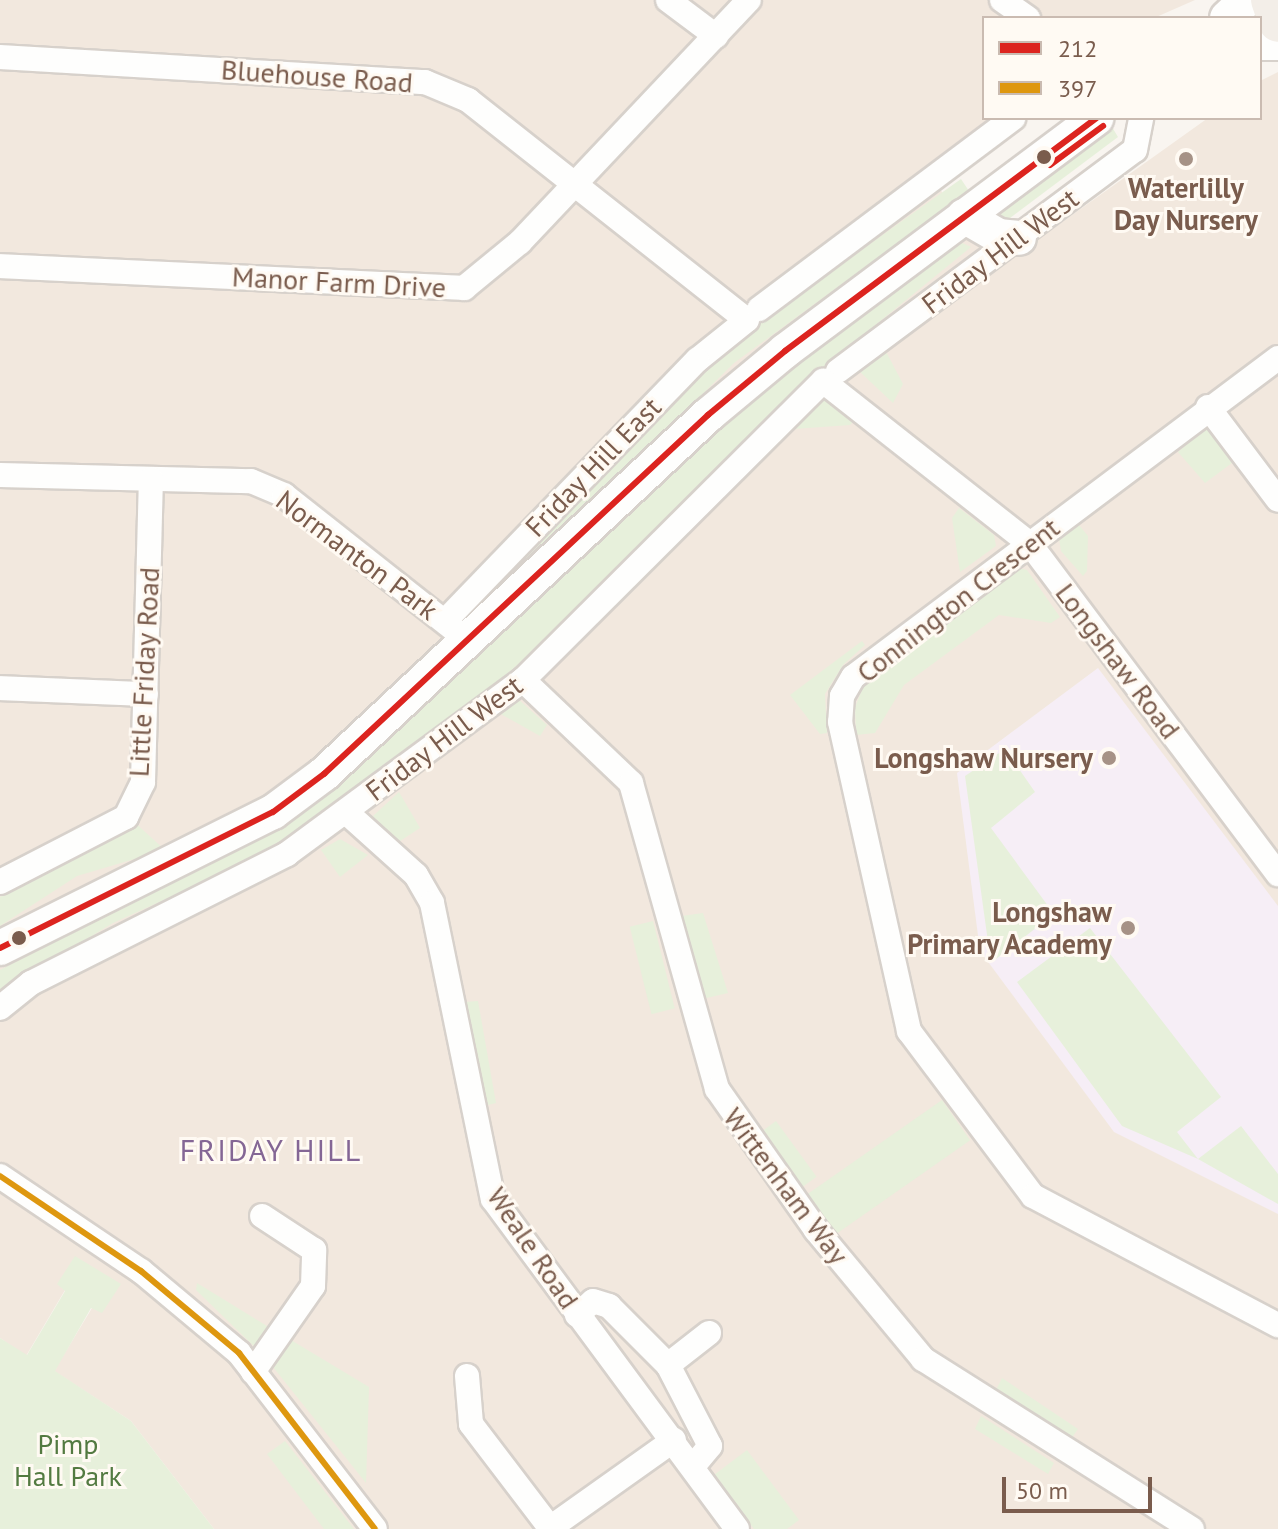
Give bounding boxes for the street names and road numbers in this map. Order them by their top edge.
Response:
street label: Bluehouse Road [220,53,414,99]
street label: Friday Hill West [915,181,1085,321]
street label: Manor Farm Drive [231,260,447,304]
street label: Friday Hill East [518,390,668,544]
street label: Normanton Park [270,483,444,627]
street label: Connington Crescent [850,511,1066,689]
street label: Little Friday Road [122,566,166,778]
street label: Longshaw Road [1048,576,1188,746]
street label: Friday Hill West [359,668,529,808]
street label: Wittenham Way [716,1101,856,1271]
street label: Weale Road [480,1181,586,1315]

